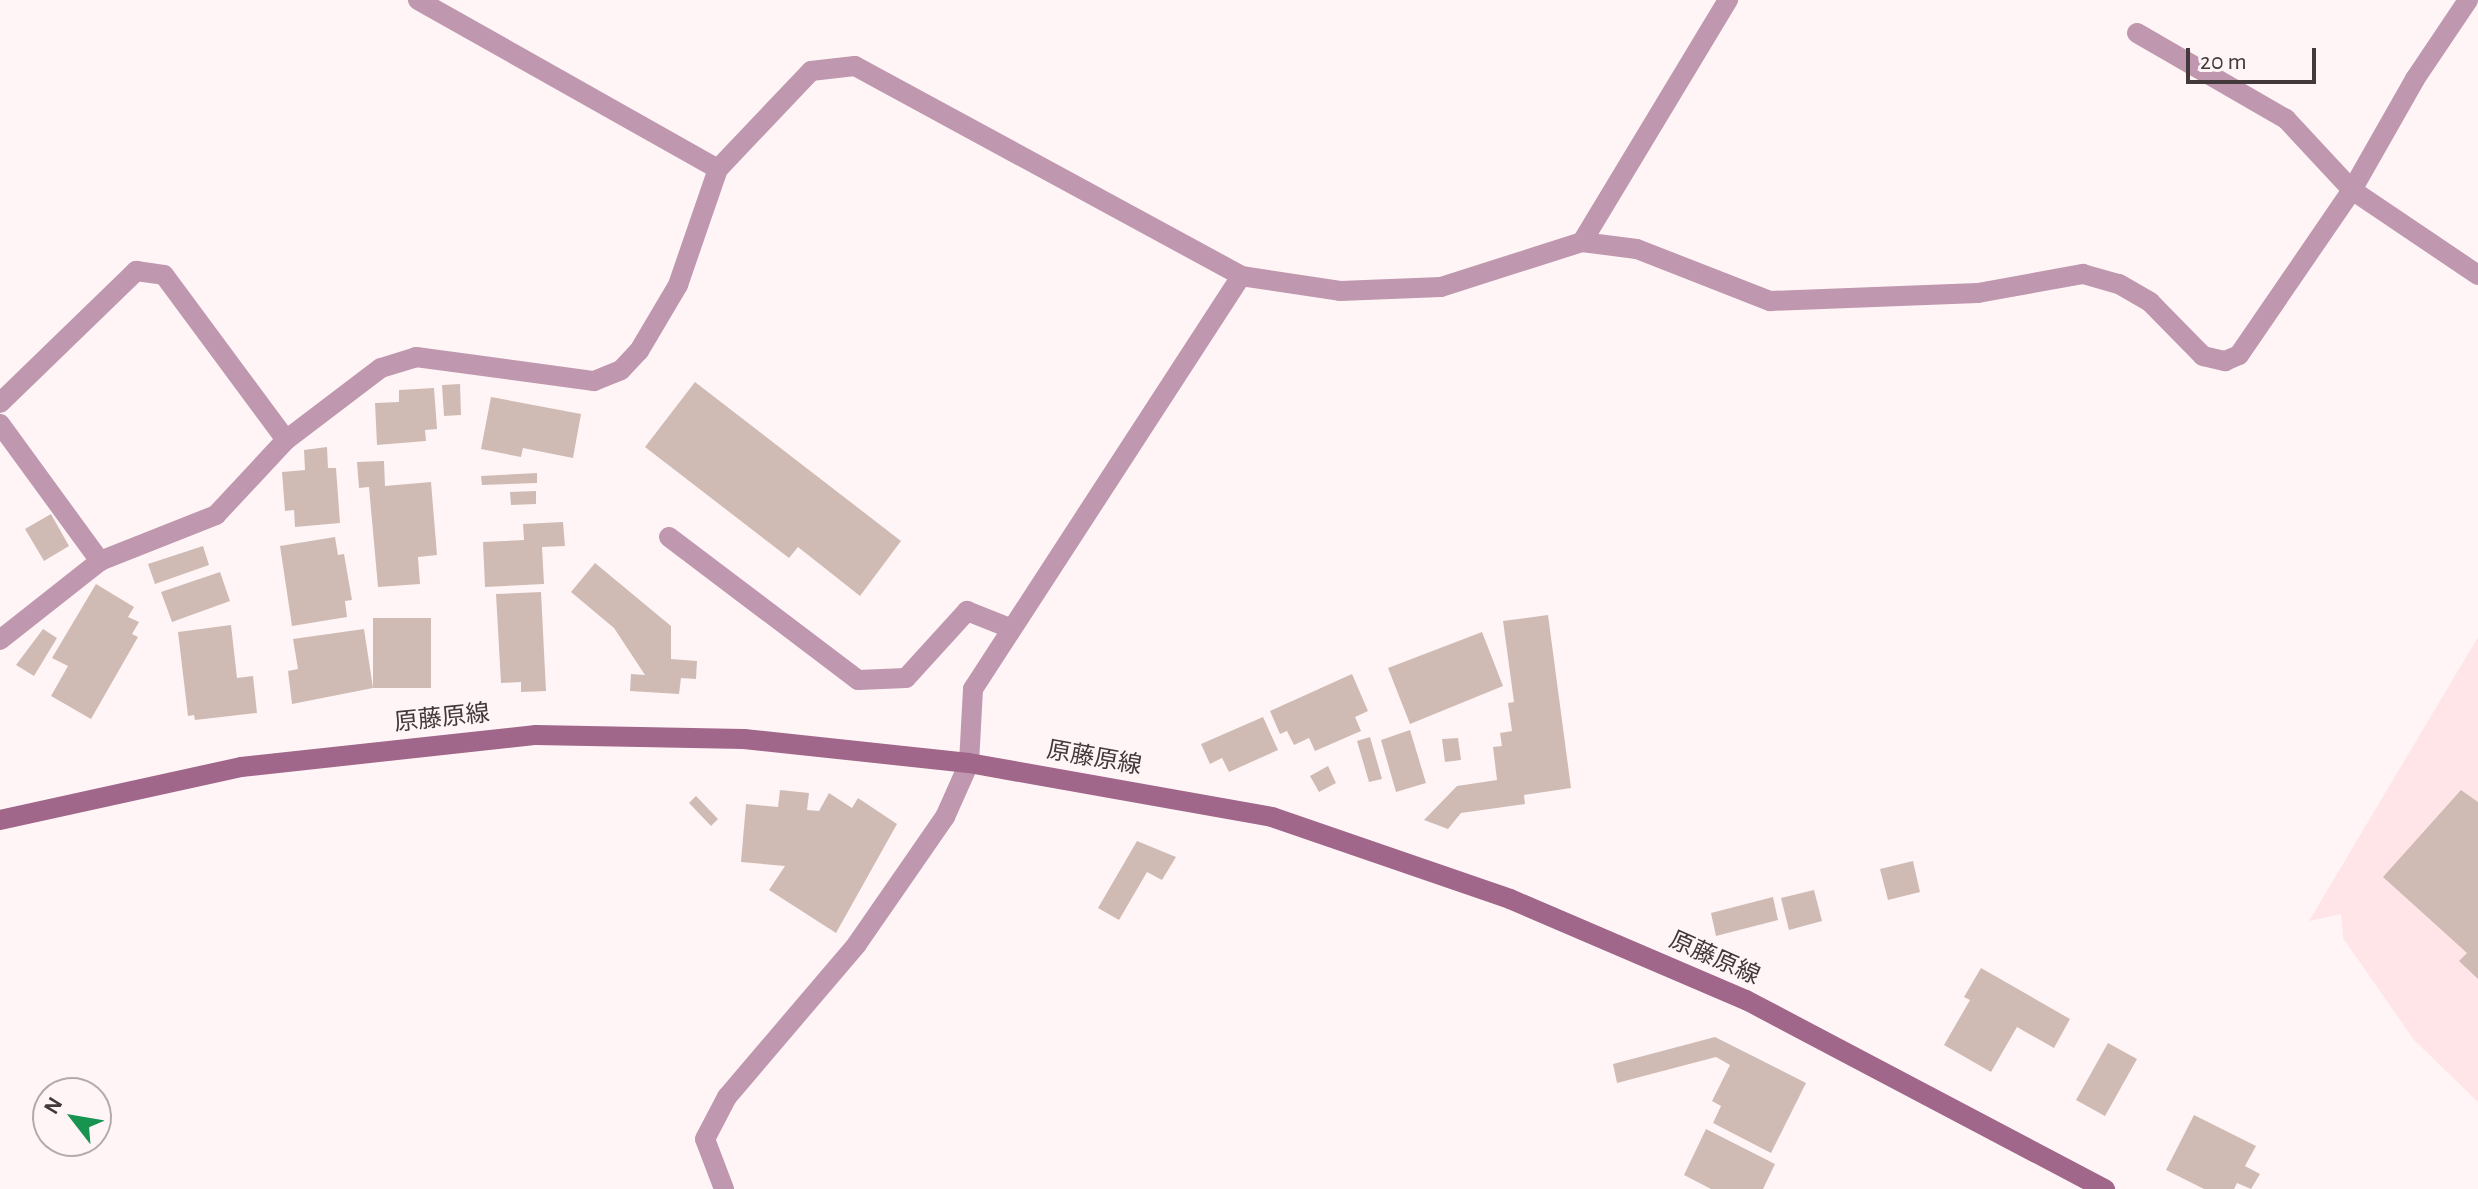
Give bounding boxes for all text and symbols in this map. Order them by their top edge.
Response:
scale bar [2190,32,2320,82]
text: 20 m [2200,50,2247,74]
street label: 原藤原線 [393,700,491,738]
street label: 原藤原線 [1044,736,1144,782]
street label: 原藤原線 [1664,926,1764,992]
north arrow [32,1077,112,1157]
text: N [40,1093,67,1118]

